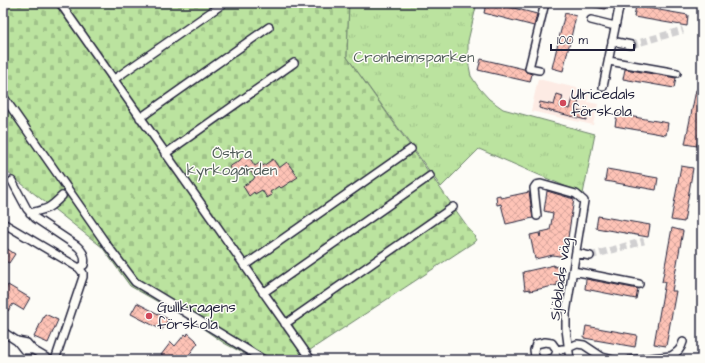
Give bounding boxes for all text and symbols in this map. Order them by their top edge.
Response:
scale bar [551,26,634,52]
text: 100 m [557,32,588,49]
park label: Cronheimsparken [354,47,475,68]
place label: Ulricedals förskola [571,84,636,122]
marker: Ulricedals förskola [558,98,568,108]
park label: Östra kyrkogården [187,143,278,182]
street label: Sjöblads väg [544,236,578,322]
place label: Gullkragens förskola [157,297,236,335]
marker: Gullkragens förskola [144,311,154,321]

